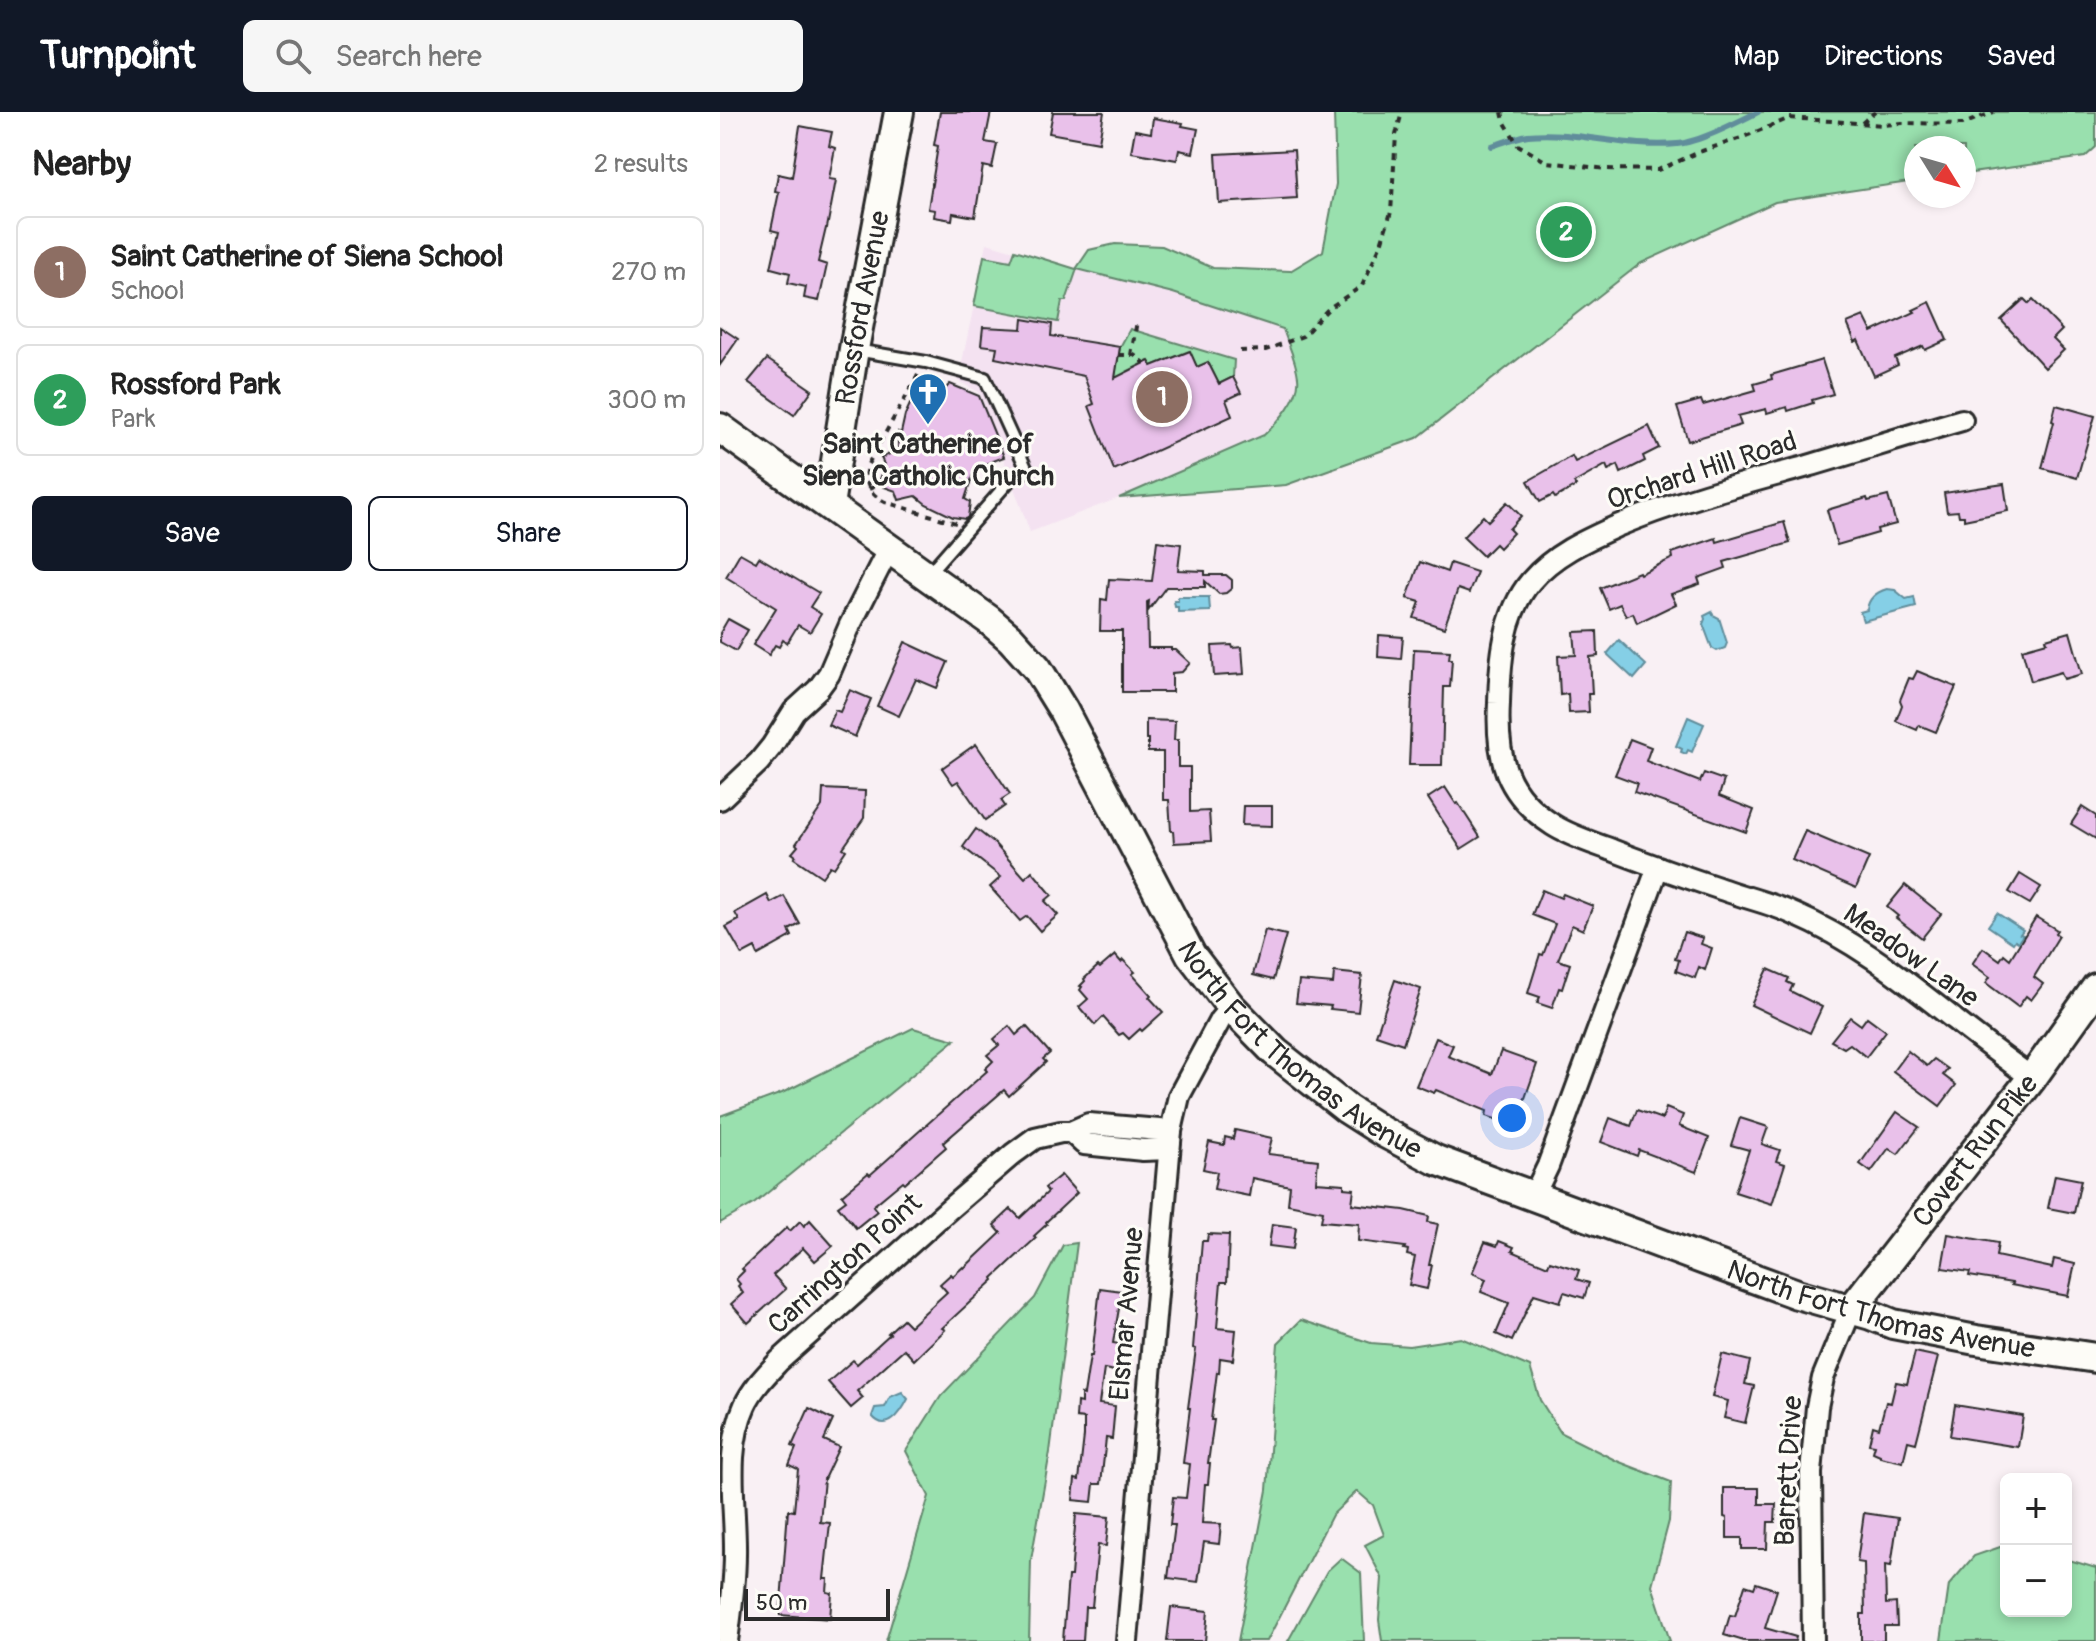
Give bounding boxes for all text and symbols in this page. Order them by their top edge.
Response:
search box [243,20,803,92]
text: Turnpoint [40,32,195,80]
icon: search [271,34,315,78]
text: Search here [335,38,482,75]
text: Map [1733,39,1780,74]
text: Directions [1824,39,1943,74]
text: Saved [1987,39,2056,74]
north arrow [1904,136,1976,208]
text: Nearby [32,143,131,186]
text: 2 results [594,148,688,180]
pin: 2 [1540,202,1592,262]
street label: Rossford Avenue [828,208,897,407]
text: Saint Catherine of Siena School [110,238,504,275]
text: 1 [55,256,65,288]
text: 270 m [611,256,686,288]
text: School [110,275,185,307]
text: Rossford Park [110,366,281,403]
pin: 1 [1136,367,1188,427]
church icon: Saint Catherine of Siena Catholic Church [907,371,949,426]
text: 2 [53,384,67,416]
text: 300 m [607,384,686,416]
text: Park [110,403,156,435]
street label: Orchard Hill Road [1603,424,1801,518]
place label: Saint Catherine of Siena Catholic Church [802,427,1054,494]
button: Save [32,496,352,571]
button: Share [368,496,688,571]
street label: Meadow Lane [1836,896,1986,1016]
street label: North Fort Thomas Avenue [1169,935,1428,1167]
street label: Covert Run Pike [1905,1067,2046,1234]
your location [1492,1098,1532,1138]
street label: Carrington Point [761,1185,930,1342]
street label: Elsmar Avenue [1102,1226,1152,1402]
street label: North Fort Thomas Avenue [1722,1252,2037,1366]
street label: Barrett Drive [1768,1395,1810,1547]
map controls [2000,1473,2072,1617]
button: + [2000,1473,2072,1545]
button: − [2000,1545,2072,1617]
scale bar [744,1585,890,1621]
text: 50 m [756,1589,807,1617]

